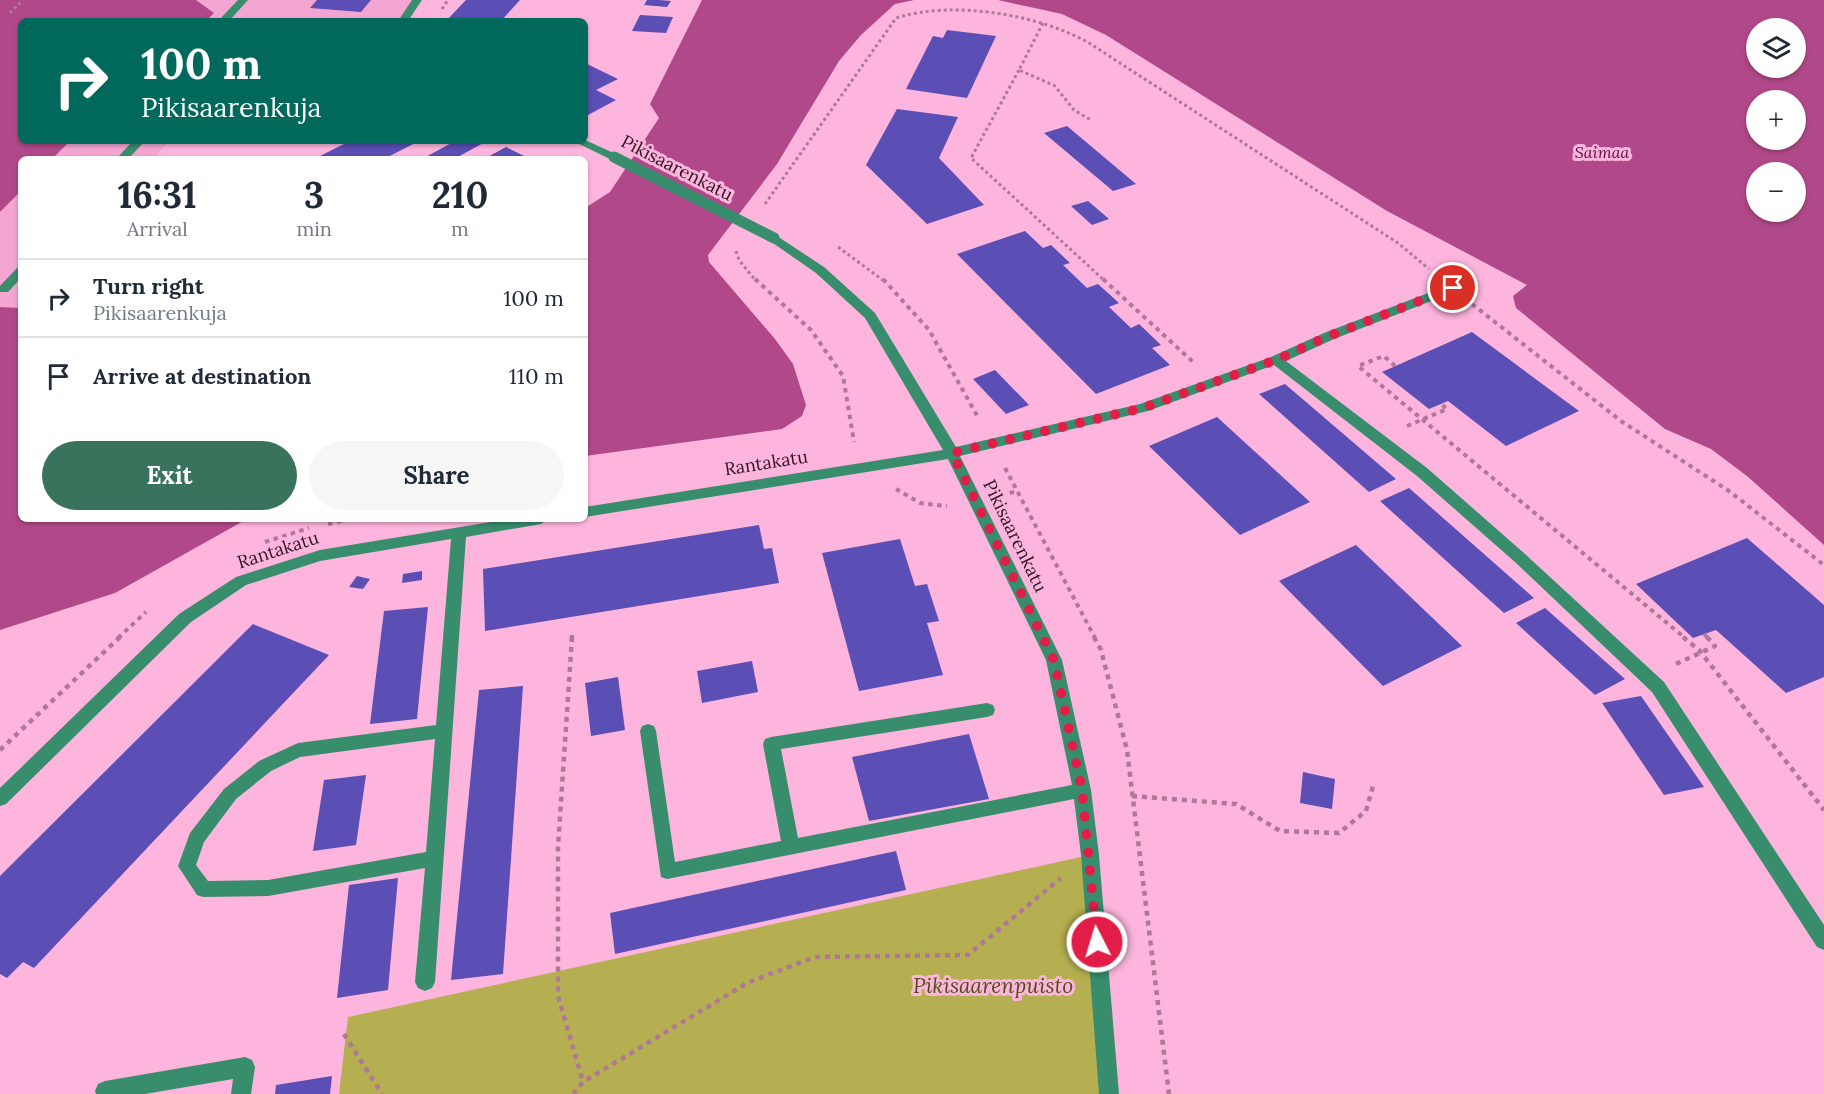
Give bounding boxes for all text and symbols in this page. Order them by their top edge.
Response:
map controls [1746,18,1806,222]
button: layers [1746,18,1806,78]
text: 100 m [141,37,261,91]
icon: right [42,42,120,120]
text: Pikisaarenkuja [141,90,322,124]
button: + [1746,90,1806,150]
street label: Pikisaarenkatu [617,130,737,206]
water label: Saimaa [1575,142,1630,162]
button: − [1746,162,1806,222]
text: 16:31 [118,172,197,218]
text: 3 [304,172,324,218]
text: 210 [432,172,488,218]
text: Arrival [127,216,188,241]
text: min [296,216,332,241]
text: m [451,216,469,241]
pin [1427,262,1478,313]
icon: arrive [1436,271,1469,304]
text: Turn right [93,272,204,300]
icon: right [42,282,75,315]
text: 100 m [503,284,564,312]
text: Pikisaarenkuja [93,300,227,325]
icon: arrive [42,360,75,393]
text: Arrive at destination [93,362,311,390]
text: 110 m [509,362,564,390]
button: Exit [42,441,297,510]
button: Share [309,441,564,510]
street label: Rantakatu [723,445,810,480]
street label: Pikisaarenkatu [978,476,1053,596]
street label: Rantakatu [234,526,322,573]
position arrow [1065,910,1129,974]
park label: Pikisaarenpuisto [913,972,1073,999]

